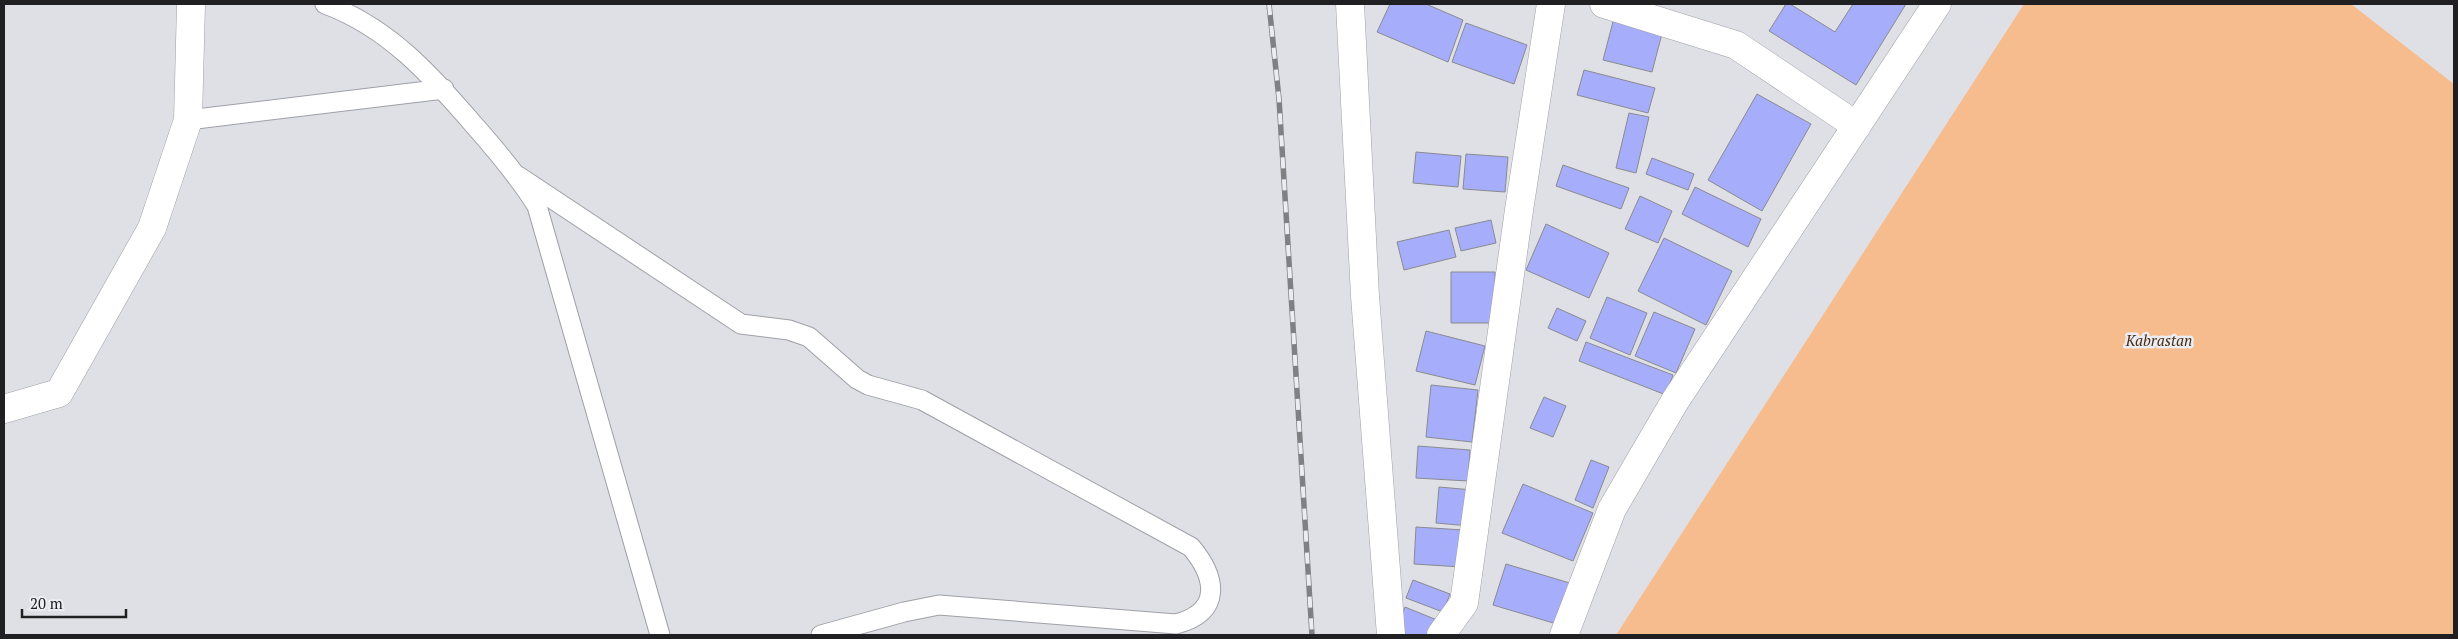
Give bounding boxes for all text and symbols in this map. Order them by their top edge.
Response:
park label: Kabrastan [2125,330,2192,350]
scale bar [22,586,126,618]
text: 20 m [30,593,63,613]

